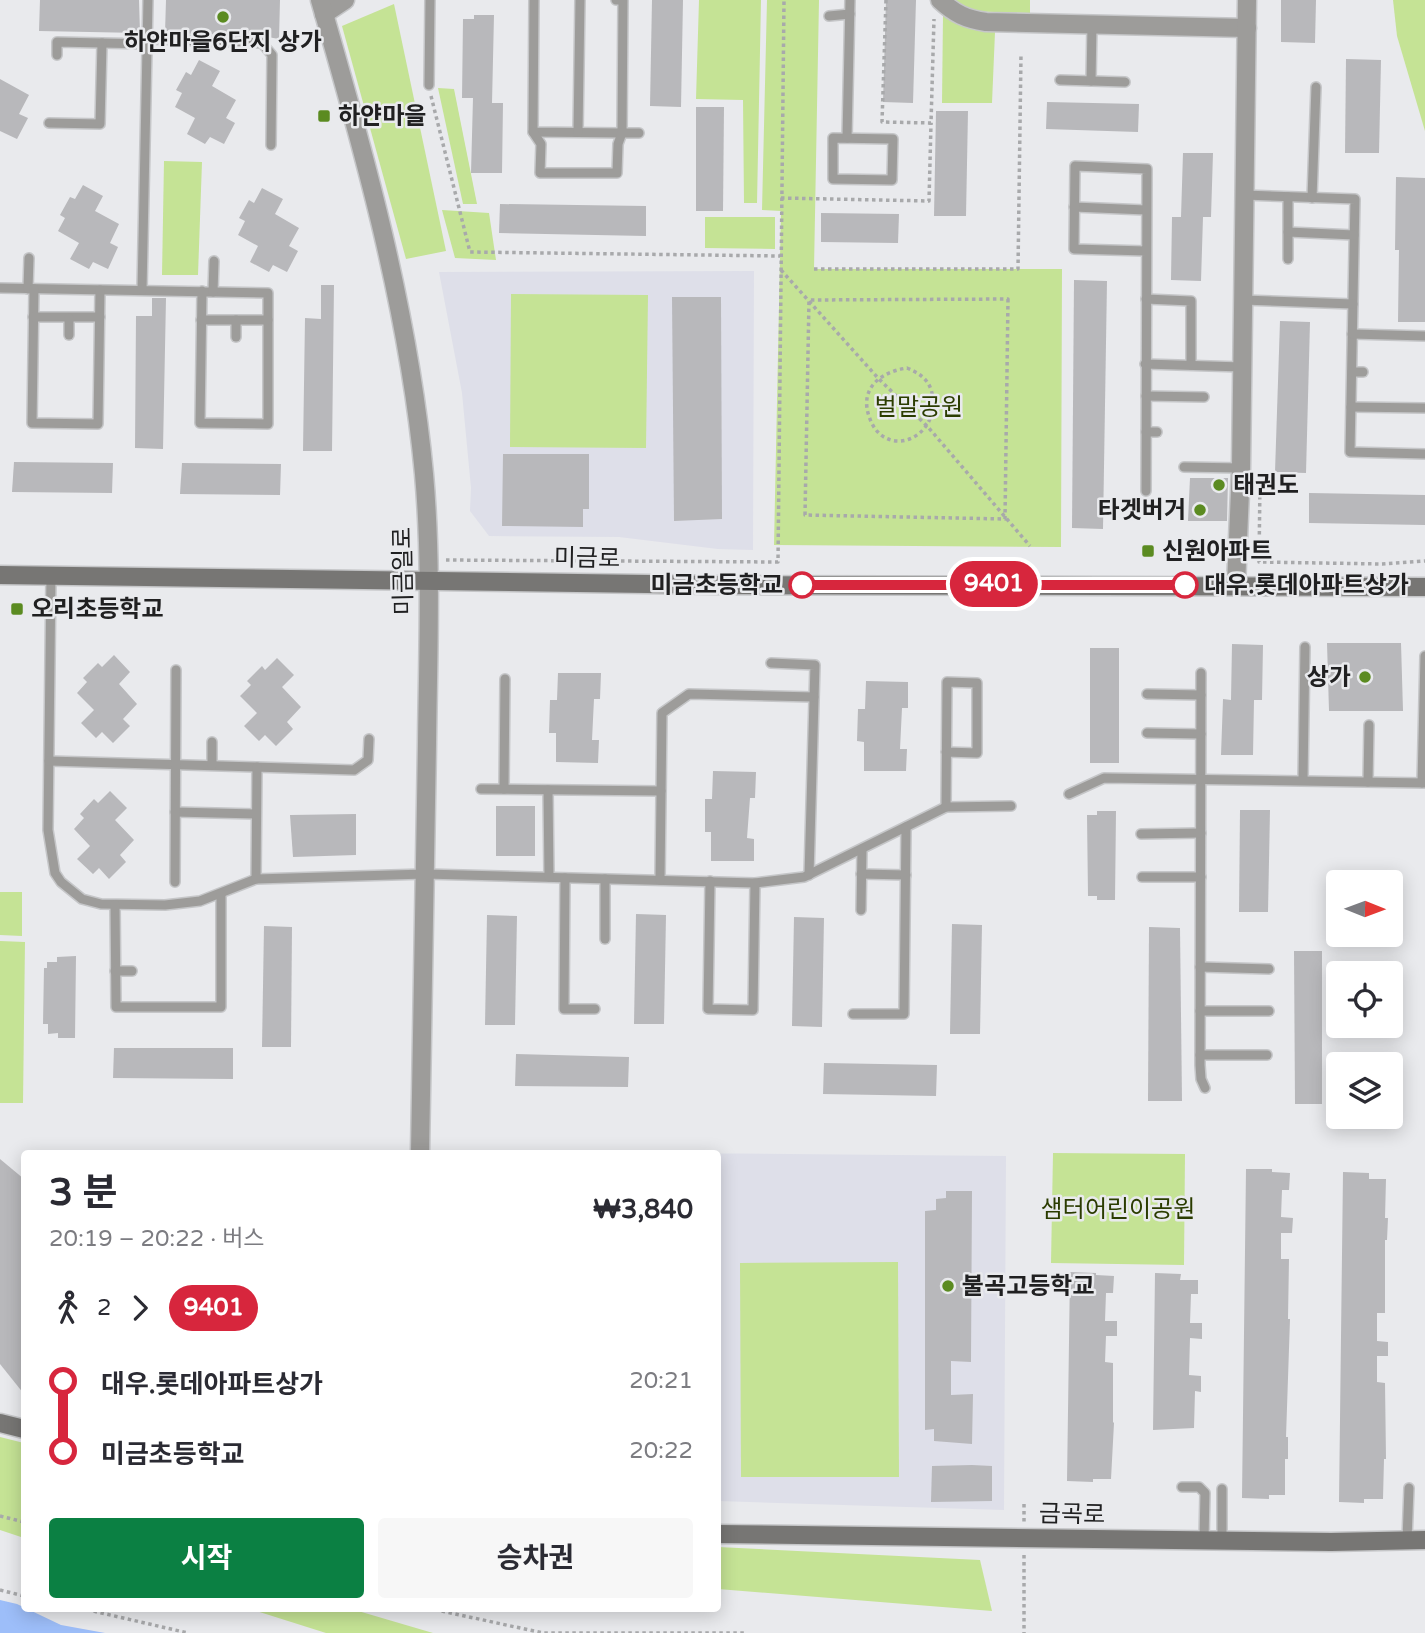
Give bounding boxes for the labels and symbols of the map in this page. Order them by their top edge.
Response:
marker: 하얀마을6단지 상가 [215,9,231,25]
place label: 하얀마을6단지 상가 [124,28,322,57]
place label: 하얀마을 [338,102,426,131]
marker: 하얀마을 [316,108,332,124]
park label: 벌말공원 [875,393,963,422]
place label: 태권도 [1233,471,1299,500]
marker: 태권도 [1211,477,1227,493]
place label: 타겟버거 [1098,496,1186,525]
marker: 타겟버거 [1192,502,1208,518]
street label: 미금일로 [388,527,419,615]
place label: 신원아파트 [1162,537,1272,566]
street label: 미금로 [554,543,620,574]
marker: 신원아파트 [1140,543,1156,559]
line badge: 9401 [945,561,1043,607]
place label: 미금초등학교 [651,571,783,600]
place label: 대우.롯데아파트상가 [1204,571,1409,600]
marker: 미금초등학교 [789,572,815,598]
marker: 대우.롯데아파트상가 [1172,572,1198,598]
place label: 오리초등학교 [31,595,163,624]
marker: 오리초등학교 [9,601,25,617]
place label: 상가 [1307,663,1351,692]
marker: 상가 [1357,669,1373,685]
north arrow [1326,870,1404,947]
park label: 샘터어린이공원 [1041,1195,1195,1224]
place label: 불곡고등학교 [962,1272,1094,1301]
marker: 불곡고등학교 [940,1278,956,1294]
street label: 금곡로 [1039,1499,1105,1530]

